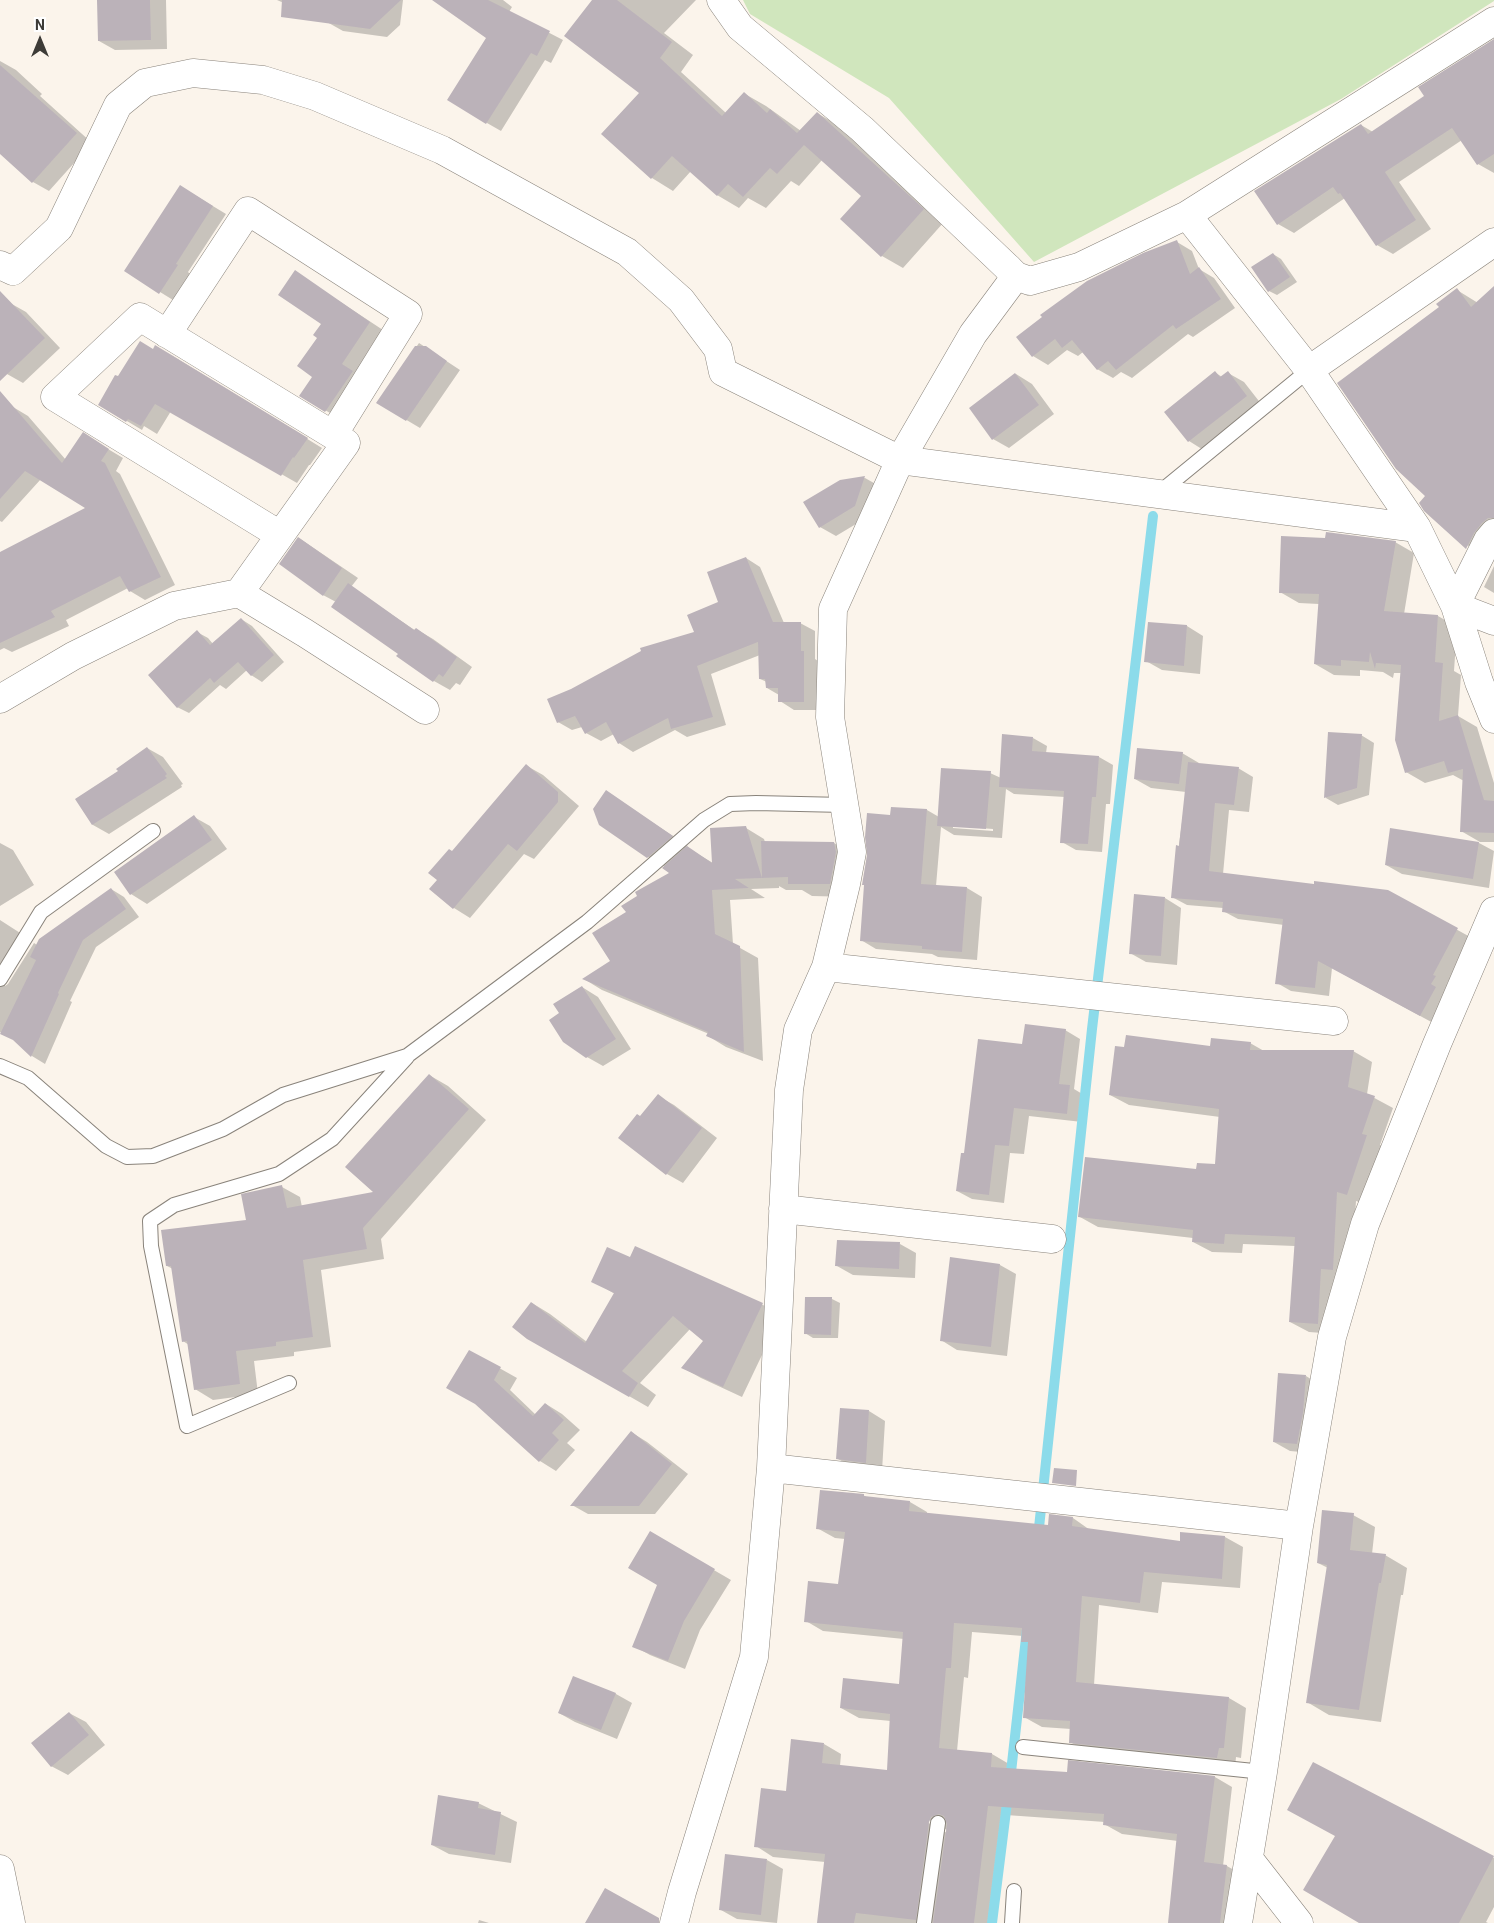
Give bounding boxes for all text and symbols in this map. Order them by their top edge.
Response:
north arrow [15,15,65,65]
text: N [35,17,45,33]

